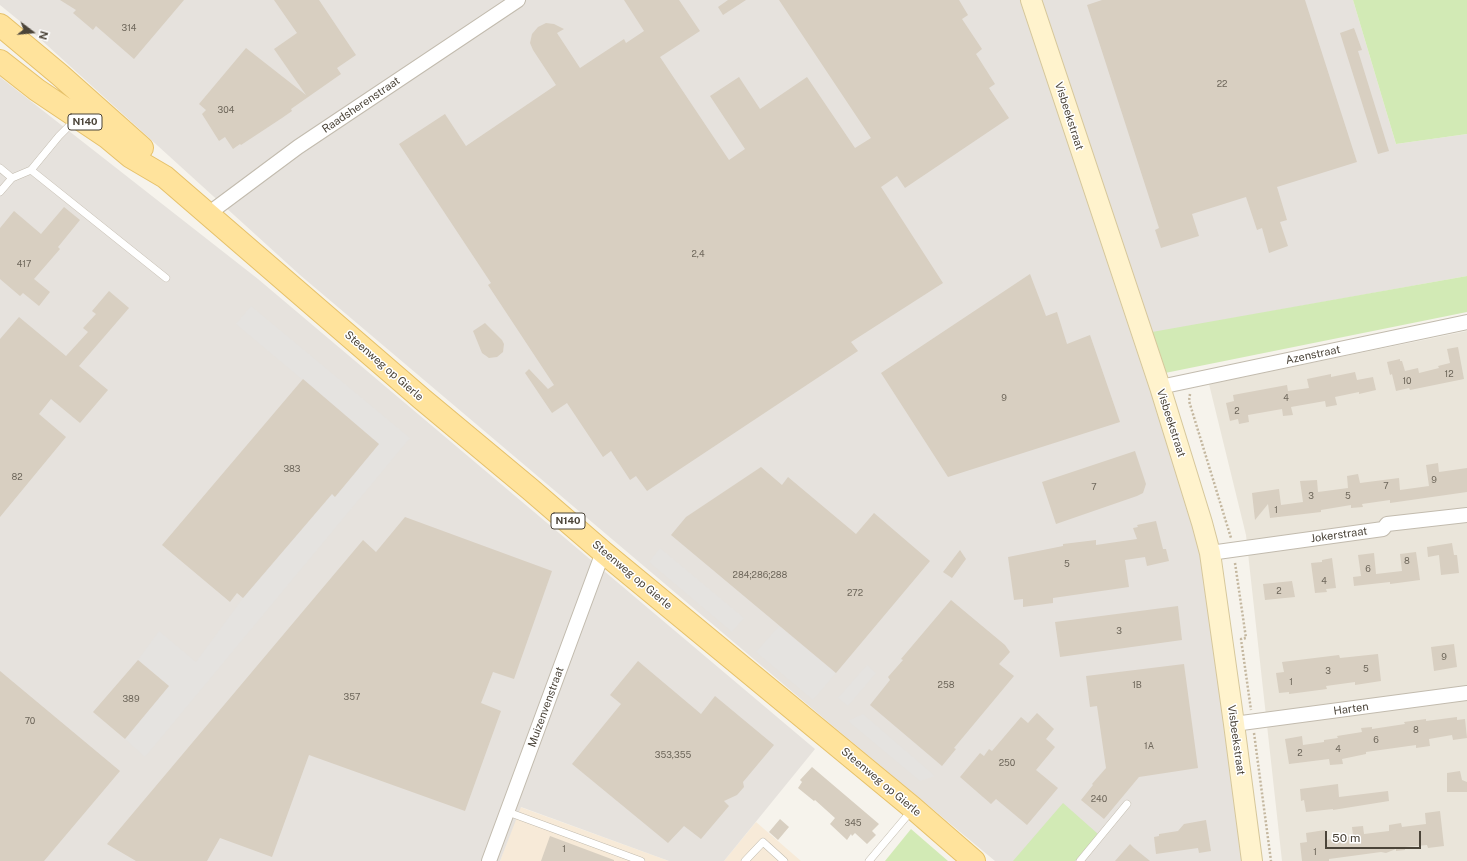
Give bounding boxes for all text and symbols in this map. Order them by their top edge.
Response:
north arrow [12,12,52,52]
house number: 314 [122,23,136,33]
text: N [37,30,50,41]
street label: Raadsherenstraat [320,74,402,136]
house number: 22 [1217,79,1227,89]
street label: Visbeekstraat [1052,80,1086,152]
house number: 304 [218,105,234,115]
road number: N140 [68,114,102,130]
house number: 2,4 [691,249,705,259]
house number: 417 [17,259,31,269]
street label: Steenweg op Gierle [342,328,426,404]
street label: Azenstraat [1284,343,1342,367]
house number: 12 [1444,369,1454,379]
house number: 10 [1402,376,1412,386]
street label: Visbeekstraat [1154,387,1188,459]
house number: 9 [1001,393,1007,403]
house number: 4 [1283,393,1289,403]
house number: 2 [1234,406,1240,416]
house number: 383 [283,464,301,474]
house number: 82 [11,472,23,482]
house number: 9 [1431,475,1437,485]
house number: 7 [1383,481,1389,491]
house number: 7 [1091,482,1097,492]
house number: 3 [1308,491,1314,501]
house number: 5 [1345,491,1351,501]
house number: 1 [1274,505,1278,515]
road number: N140 [551,513,585,529]
street label: Jokerstraat [1310,525,1368,545]
street label: Steenweg op Gierle [589,538,675,612]
house number: 8 [1404,556,1410,566]
house number: 5 [1064,559,1070,569]
house number: 6 [1365,564,1371,574]
house number: 284;286;288 [733,570,787,580]
house number: 4 [1321,576,1327,586]
house number: 2 [1276,586,1282,596]
house number: 272 [847,588,863,598]
house number: 3 [1116,626,1122,636]
house number: 9 [1441,652,1447,662]
house number: 5 [1363,664,1369,674]
street label: Muizenvenstraat [525,665,567,749]
house number: 3 [1325,666,1331,676]
house number: 1 [1289,677,1293,687]
house number: 258 [938,680,954,690]
house number: 1B [1132,680,1142,690]
house number: 357 [344,692,360,702]
house number: 389 [123,694,139,704]
street label: Harten [1333,700,1369,718]
street label: Visbeekstraat [1225,704,1247,776]
house number: 70 [25,716,35,726]
house number: 8 [1413,725,1419,735]
house number: 6 [1373,735,1379,745]
house number: 1A [1144,741,1154,751]
house number: 4 [1335,744,1341,754]
street label: Steenweg op Gierle [838,745,924,819]
house number: 2 [1297,748,1303,758]
house number: 353,355 [655,750,691,760]
house number: 250 [999,758,1015,768]
house number: 240 [1091,794,1107,804]
house number: 345 [845,818,861,828]
scale bar [1327,823,1423,849]
text: 50 m [1332,831,1360,845]
house number: 1 [562,844,566,854]
house number: 1 [1313,847,1317,857]

